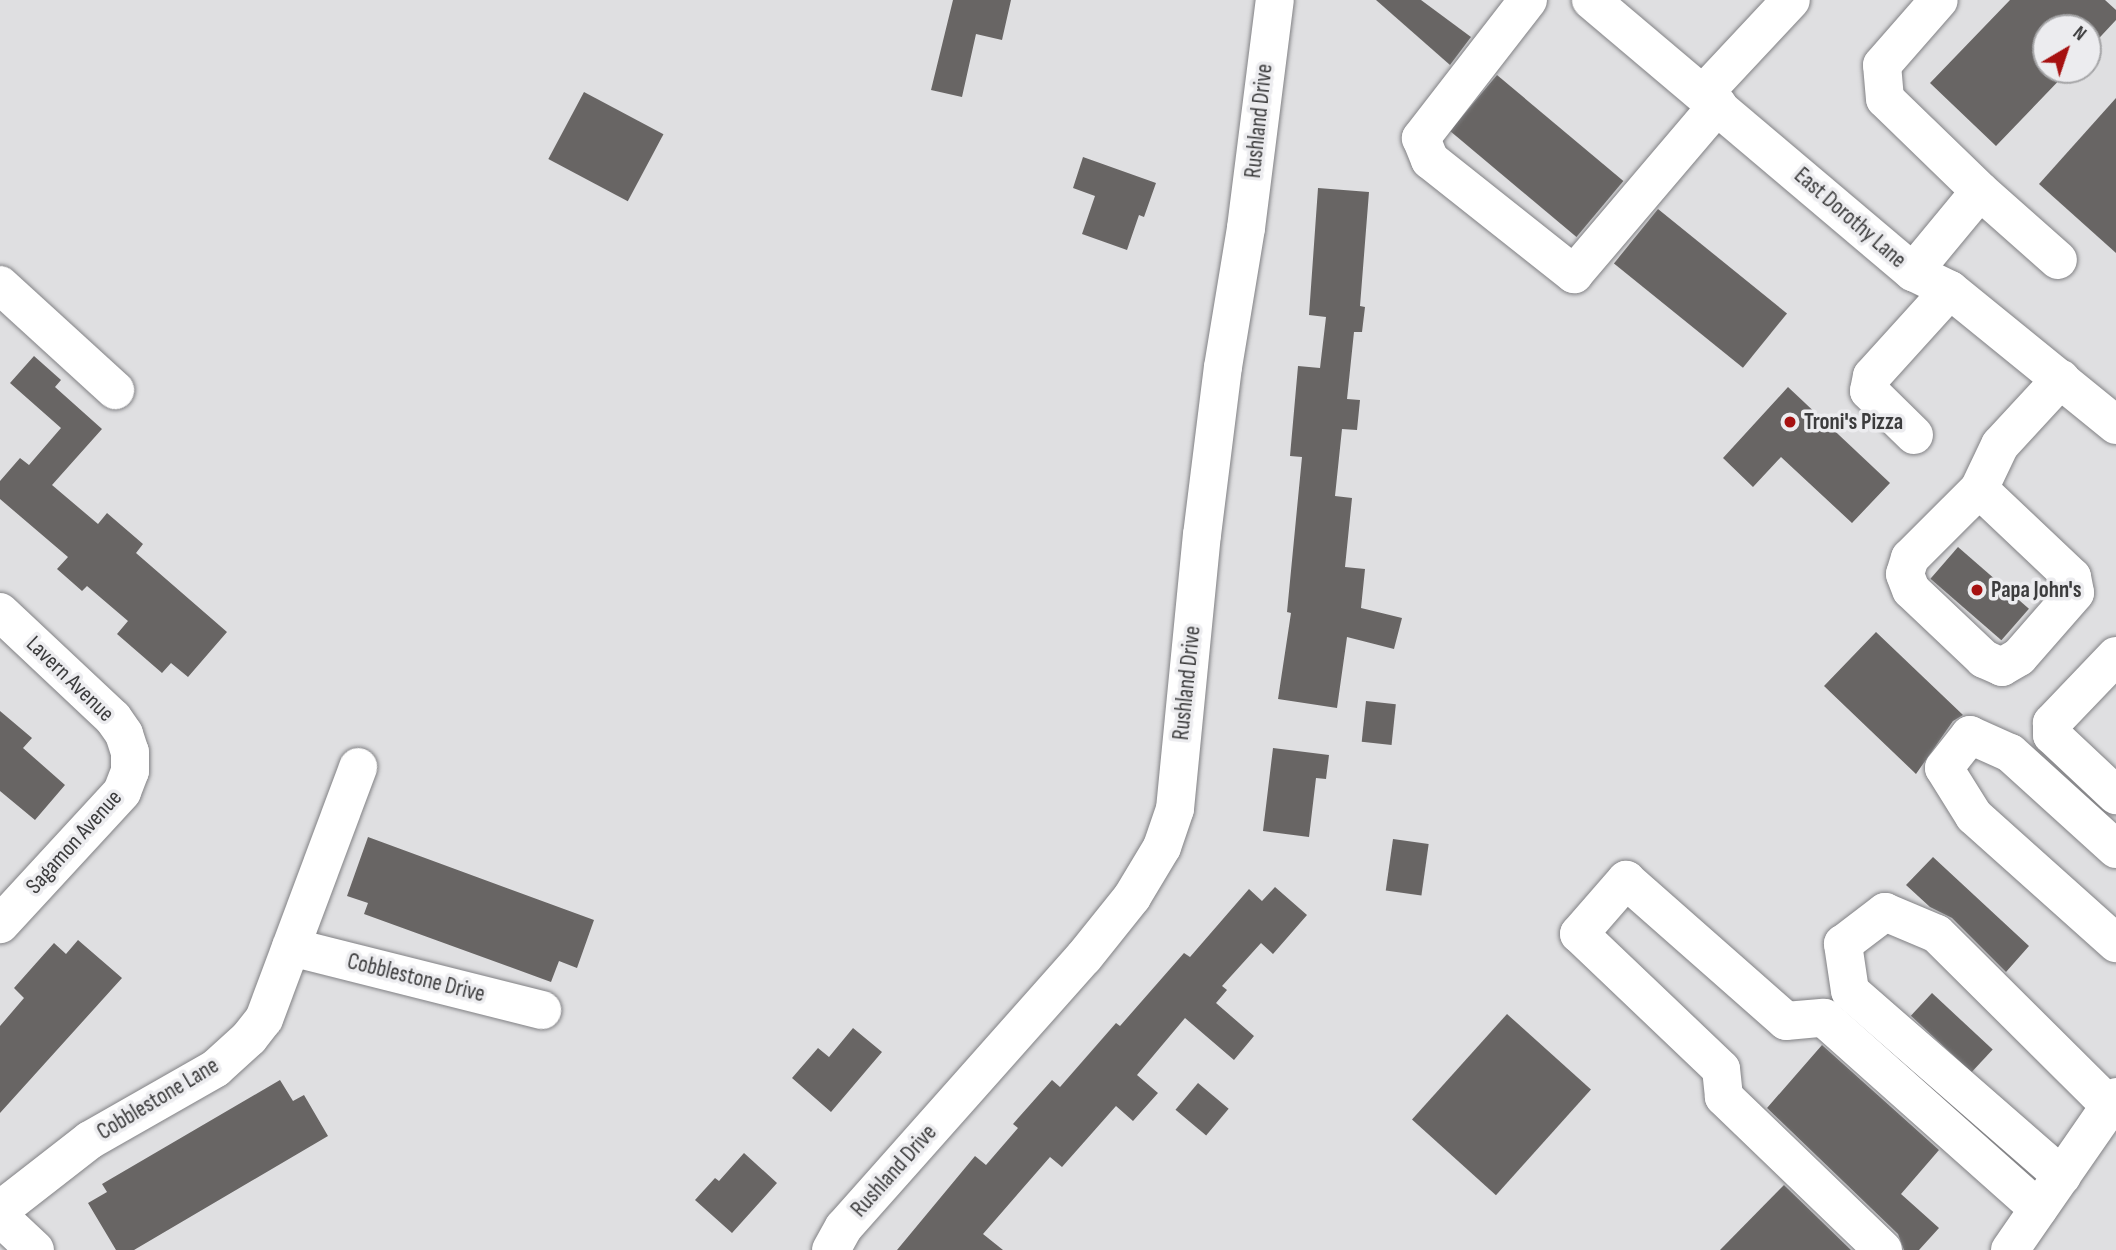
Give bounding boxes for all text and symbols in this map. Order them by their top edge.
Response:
north arrow [2032,14,2102,84]
text: N [2068,22,2090,46]
street label: Rushland Drive [1239,63,1279,179]
street label: East Dorothy Lane [1788,162,1912,274]
place label: Troni's Pizza [1804,408,1903,436]
marker: Troni's Pizza [1782,414,1798,430]
place label: Papa John's [1991,576,2082,604]
marker: Papa John's [1969,582,1985,598]
street label: Rushland Drive [1167,625,1207,741]
street label: Lavern Avenue [20,630,120,728]
street label: Sagamon Avenue [20,784,128,900]
street label: Cobblestone Drive [344,948,488,1008]
street label: Cobblestone Lane [92,1052,224,1146]
street label: Rushland Drive [845,1119,943,1223]

